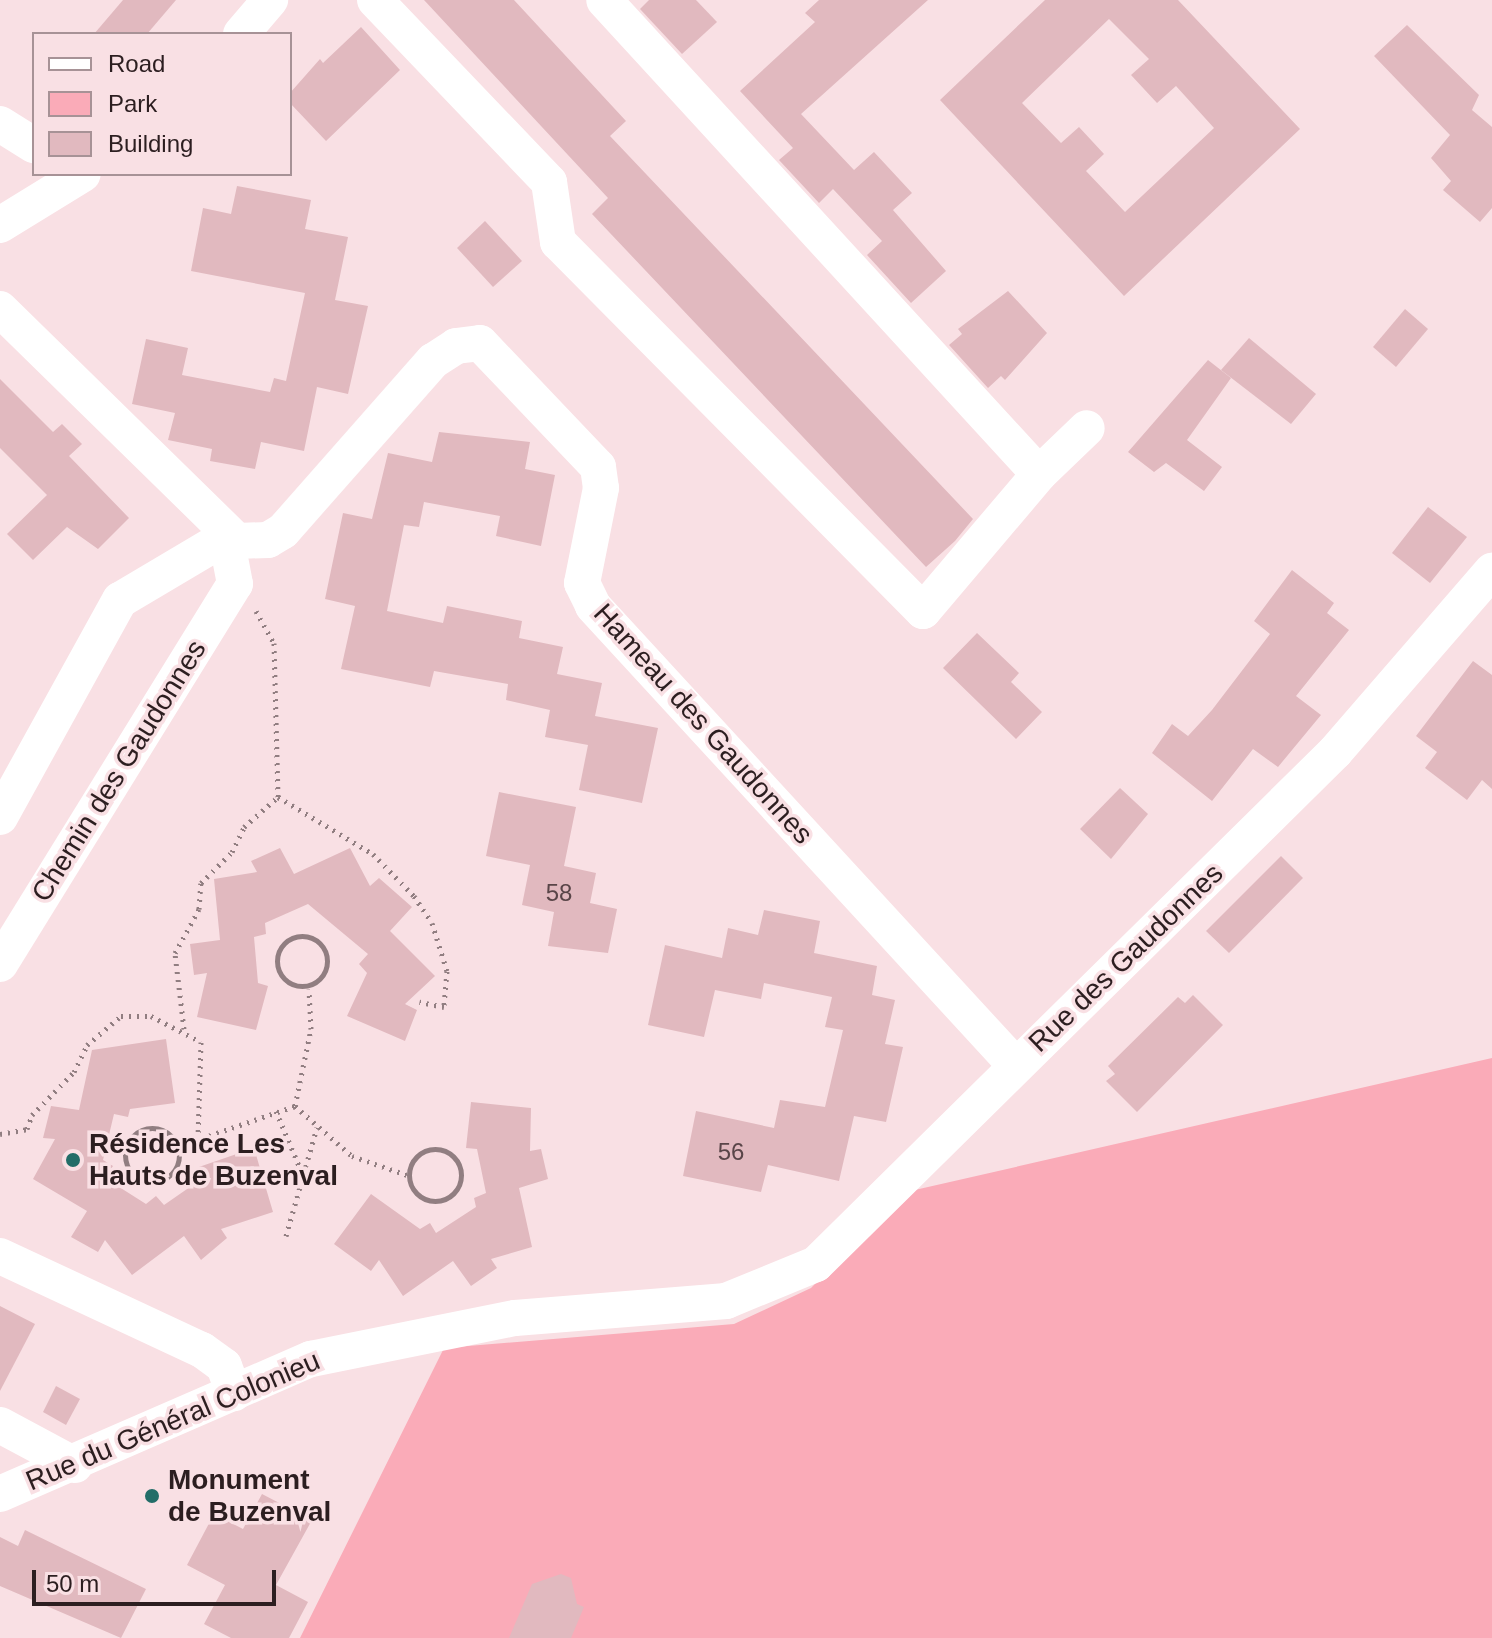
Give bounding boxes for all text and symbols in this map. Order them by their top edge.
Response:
legend [32,32,292,176]
text: Road [108,50,165,77]
text: Park [108,90,157,117]
text: Building [108,130,193,157]
street label: Hameau des Gaudonnes [586,597,820,851]
street label: Chemin des Gaudonnes [25,634,213,908]
street label: Rue des Gaudonnes [1022,857,1230,1059]
house number: 58 [546,879,572,907]
place label: Résidence Les Hauts de Buzenval [89,1127,338,1193]
house number: 56 [718,1138,744,1166]
marker: Résidence Les Hauts de Buzenval [64,1151,82,1169]
street label: Rue du Général Colonieu [21,1344,325,1498]
place label: Monument de Buzenval [168,1463,331,1529]
marker: Monument de Buzenval [143,1487,161,1505]
scale bar [36,1554,280,1604]
text: 50 m [46,1570,99,1597]

